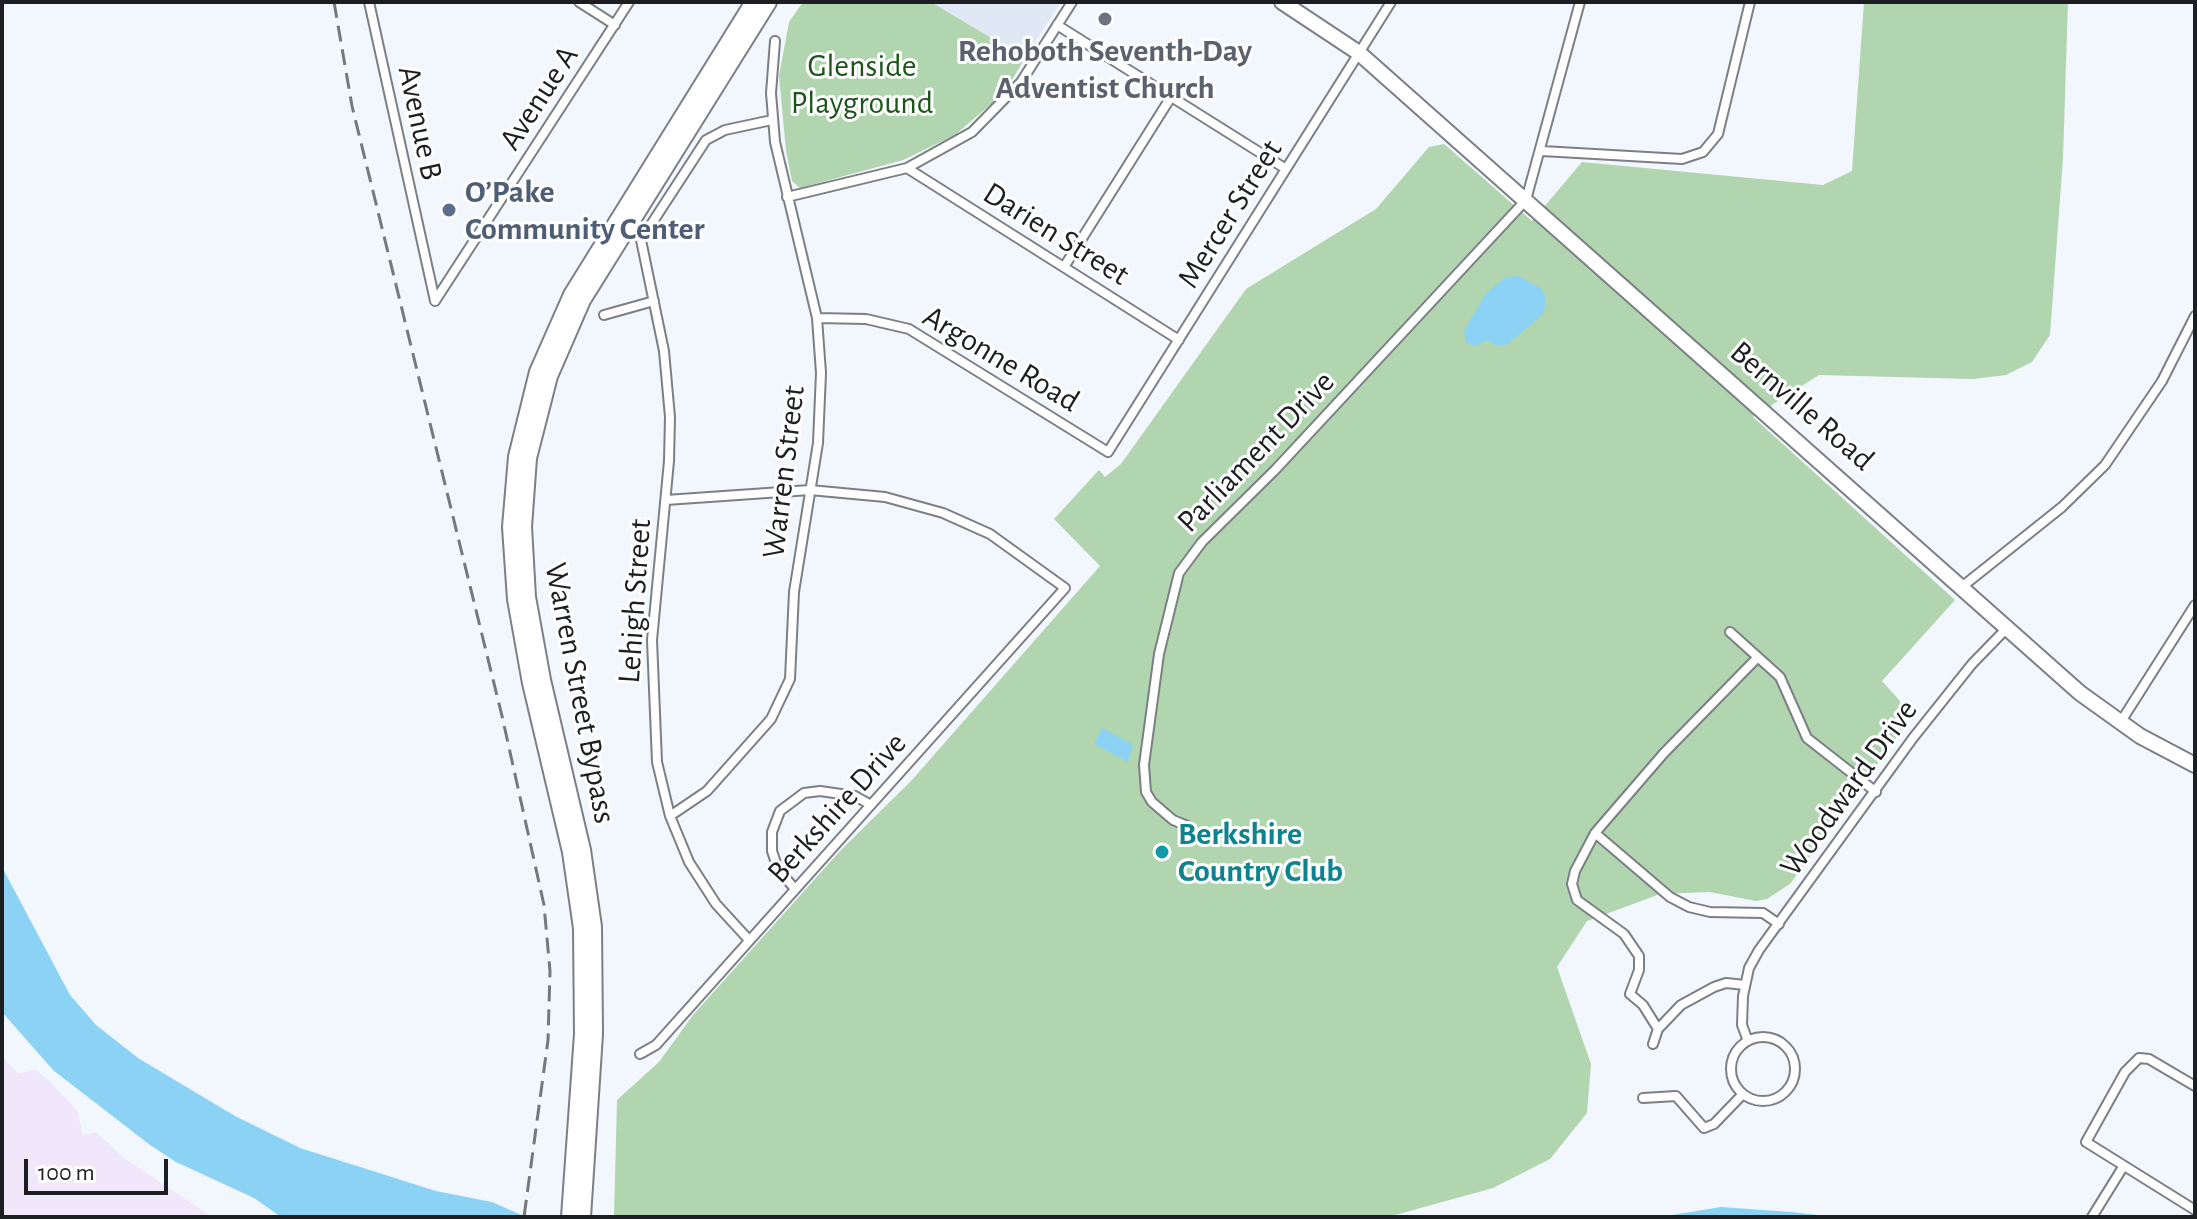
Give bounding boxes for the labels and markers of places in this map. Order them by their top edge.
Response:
marker: Rehoboth Seventh-Day Adventist Church [1096,10,1114,28]
place label: Rehoboth Seventh-Day Adventist Church [958,32,1252,107]
place label: O’Pake Community Center [465,173,705,248]
marker: O’Pake Community Center [440,201,458,219]
place label: Berkshire Country Club [1178,815,1343,890]
marker: Berkshire Country Club [1153,843,1171,861]

